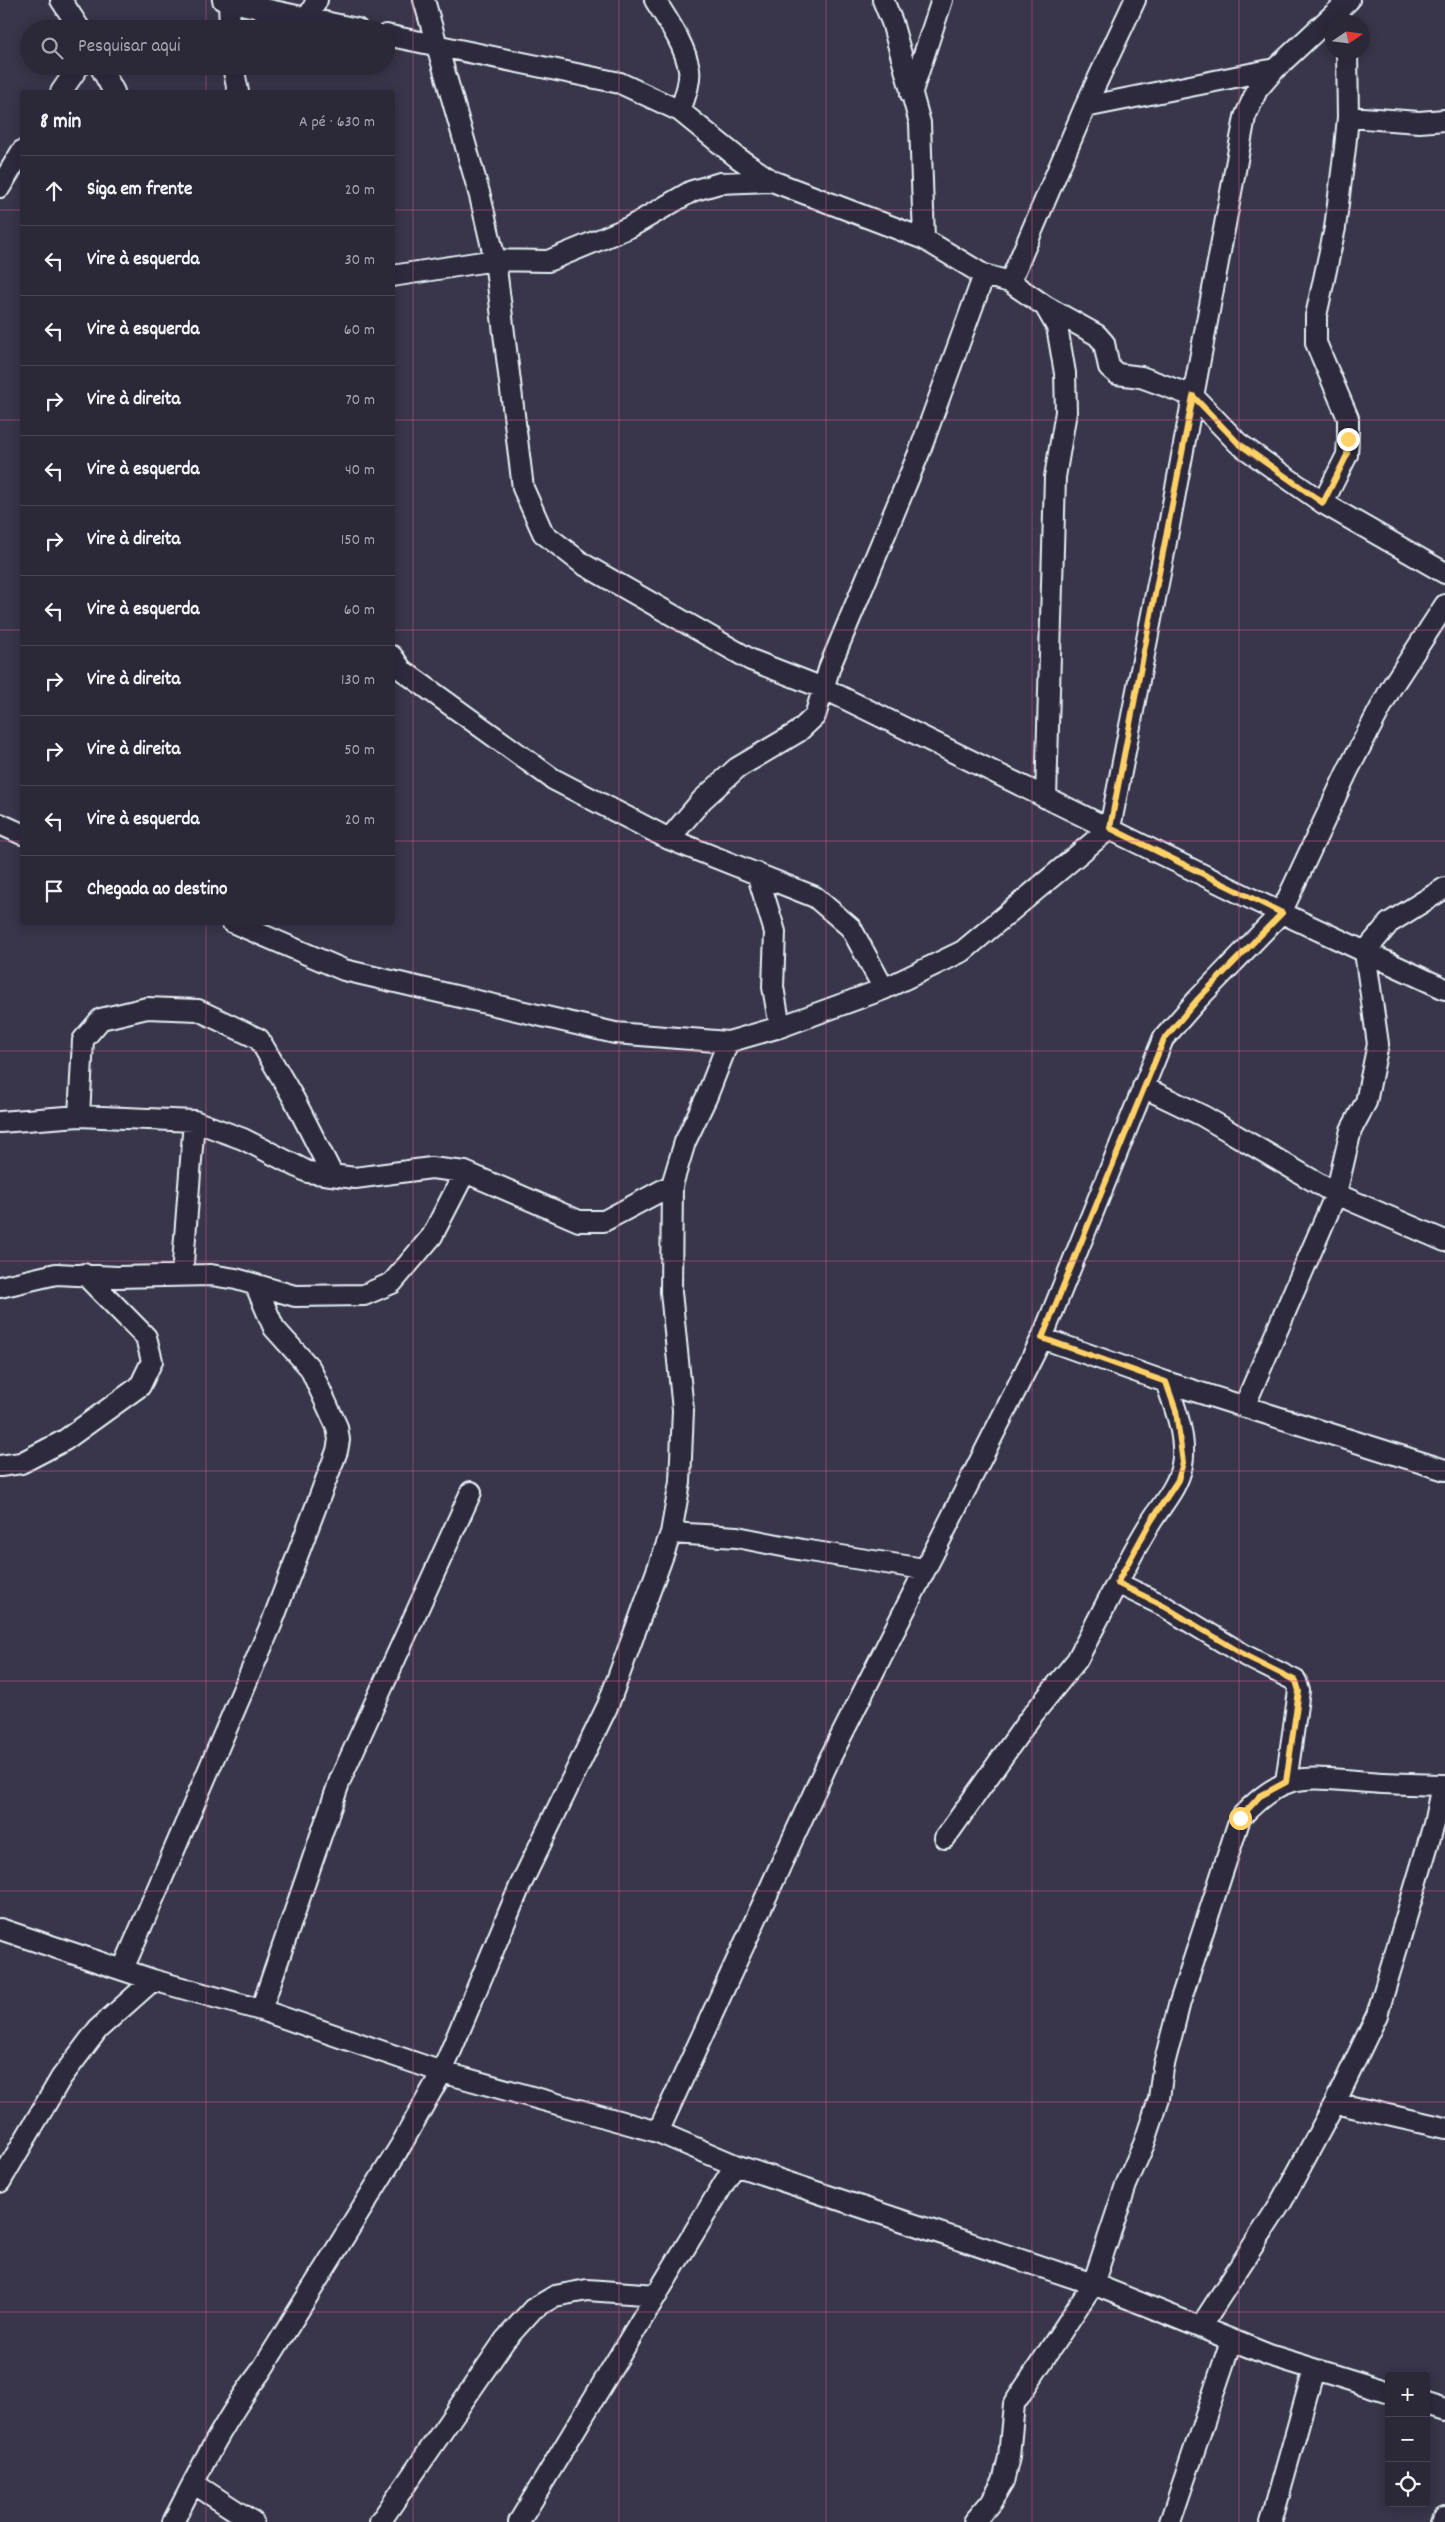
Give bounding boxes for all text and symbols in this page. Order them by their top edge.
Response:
north arrow [1325,15,1370,60]
search box [20,20,395,75]
icon: search [38,34,66,62]
text: Pesquisar aqui [78,34,180,61]
text: 8 min [40,108,81,138]
text: A pé · 630 m [299,111,375,134]
icon: ahead [40,177,68,205]
text: Siga em frente [87,177,192,204]
text: 20 m [345,179,375,202]
icon: left [40,247,68,275]
text: Vire à esquerda [87,247,199,274]
text: 30 m [345,249,375,272]
icon: left [40,317,68,345]
text: Vire à esquerda [87,317,199,344]
text: 60 m [344,319,375,342]
icon: right [40,387,68,415]
text: Vire à direita [87,387,180,414]
text: 70 m [345,389,375,412]
route end [1337,428,1360,451]
icon: left [40,457,68,485]
text: Vire à esquerda [87,457,199,484]
text: 40 m [345,459,375,482]
icon: right [40,527,68,555]
text: Vire à direita [87,527,180,554]
text: 150 m [341,529,375,552]
icon: left [40,597,68,625]
text: Vire à esquerda [87,597,199,624]
text: 60 m [344,599,375,622]
icon: right [40,667,68,695]
text: Vire à direita [87,667,180,694]
text: 130 m [341,669,375,692]
icon: right [40,737,68,765]
text: Vire à direita [87,737,180,764]
text: 50 m [344,739,375,762]
icon: left [40,807,68,835]
text: Vire à esquerda [87,807,199,834]
text: 20 m [345,809,375,832]
icon: arrive [40,877,68,905]
text: Chegada ao destino [87,877,228,904]
route start [1229,1807,1252,1830]
map controls [1385,2372,1430,2507]
button: + [1385,2372,1430,2417]
button: − [1385,2417,1430,2462]
button: locate [1385,2462,1430,2507]

